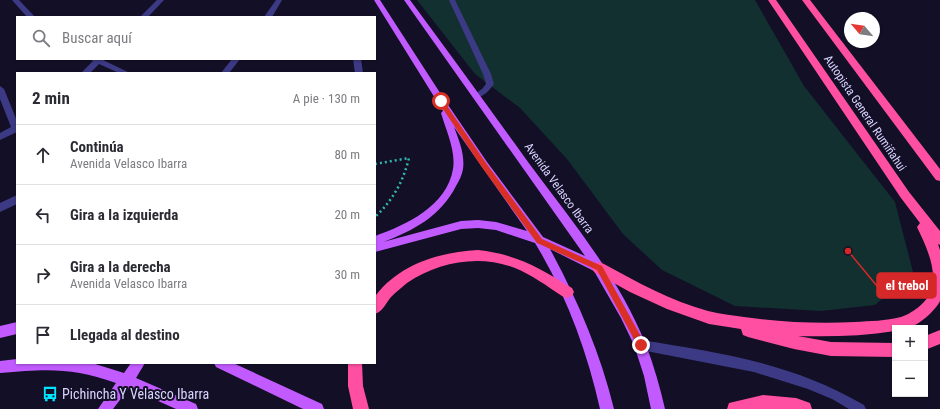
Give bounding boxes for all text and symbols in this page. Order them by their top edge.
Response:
north arrow [844,12,880,48]
search box [16,16,376,60]
icon: search [30,27,52,49]
text: Buscar aquí [62,29,132,47]
street label: Autopista General Rumiñahui [821,52,909,174]
text: 2 min [32,88,70,108]
text: A pie · 130 m [293,91,360,106]
route start [432,92,450,110]
text: Continúa [70,138,124,156]
street label: Avenida Velasco Ibarra [522,140,597,236]
icon: ahead [32,144,54,166]
text: 80 m [334,147,360,162]
text: Avenida Velasco Ibarra [70,156,187,171]
icon: left [32,204,54,226]
text: Gira a la izquierda [70,206,178,224]
text: 20 m [334,207,360,222]
text: Gira a la derecha [70,258,171,276]
icon: right [32,264,54,286]
text: 30 m [334,267,360,282]
callout: el trebol [877,273,936,298]
text: Avenida Velasco Ibarra [70,276,187,291]
text: el trebol [885,278,929,293]
icon: arrive [32,324,54,346]
map controls [892,325,928,397]
button: + [892,325,928,361]
text: Llegada al destino [70,326,180,344]
route end [632,336,650,354]
button: − [892,361,928,397]
bus stop icon: Pichincha Y Velasco Ibarra [41,385,59,403]
place label: Pichincha Y Velasco Ibarra [62,386,209,402]

